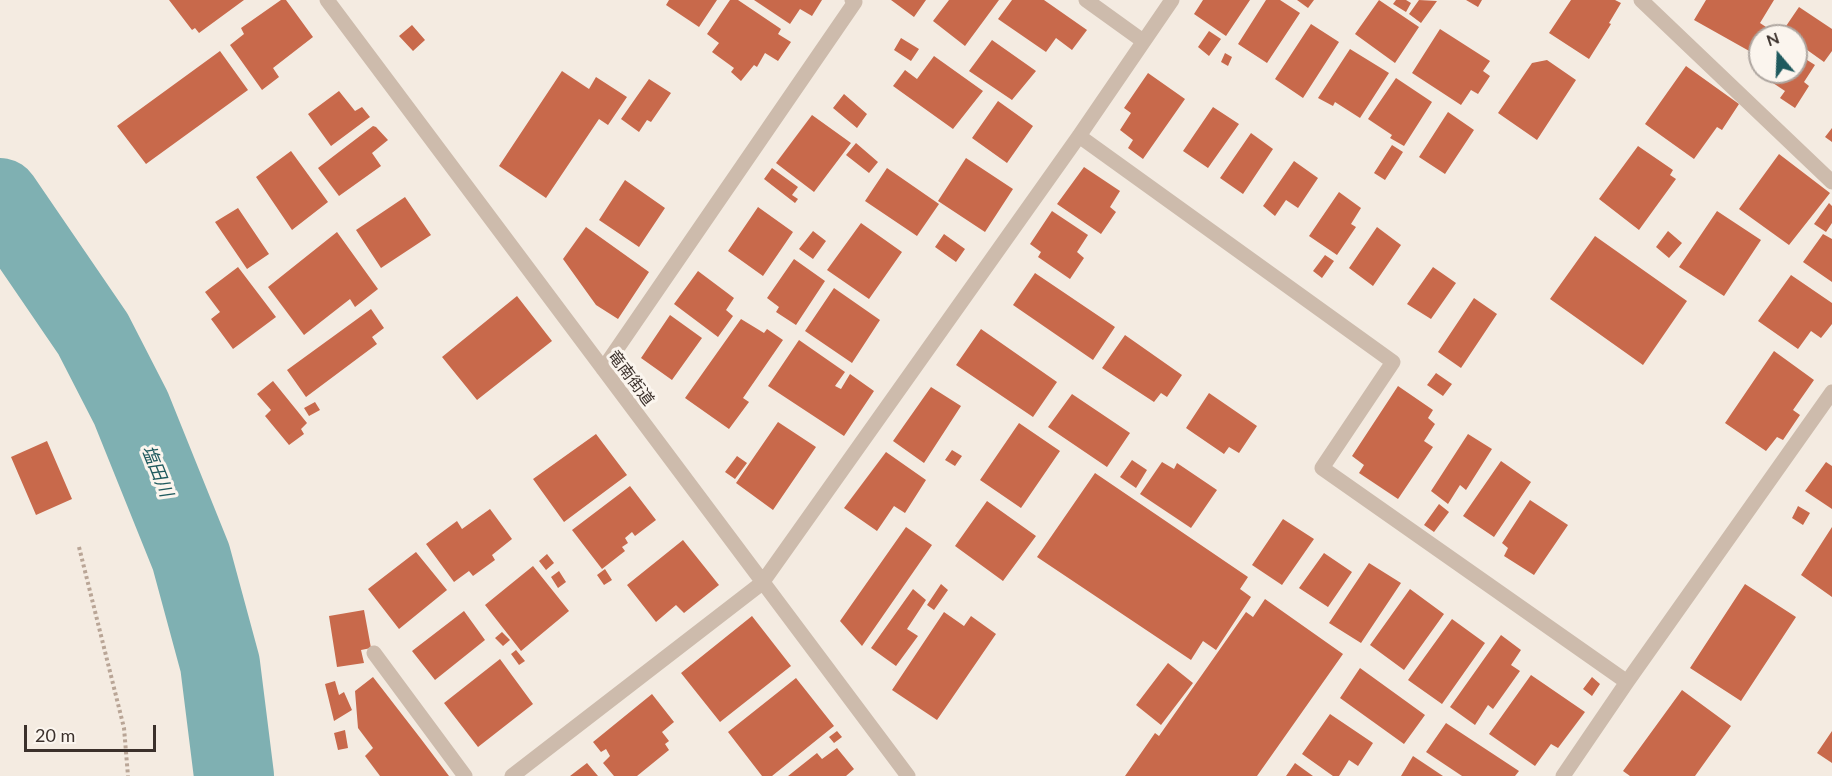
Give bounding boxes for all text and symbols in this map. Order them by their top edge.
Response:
north arrow [1748,24,1808,84]
text: N [1764,27,1782,49]
street label: 竜南街道 [604,347,658,409]
water label: 塩田川 [137,442,177,500]
scale bar [27,713,159,751]
text: 20 m [35,724,75,746]

